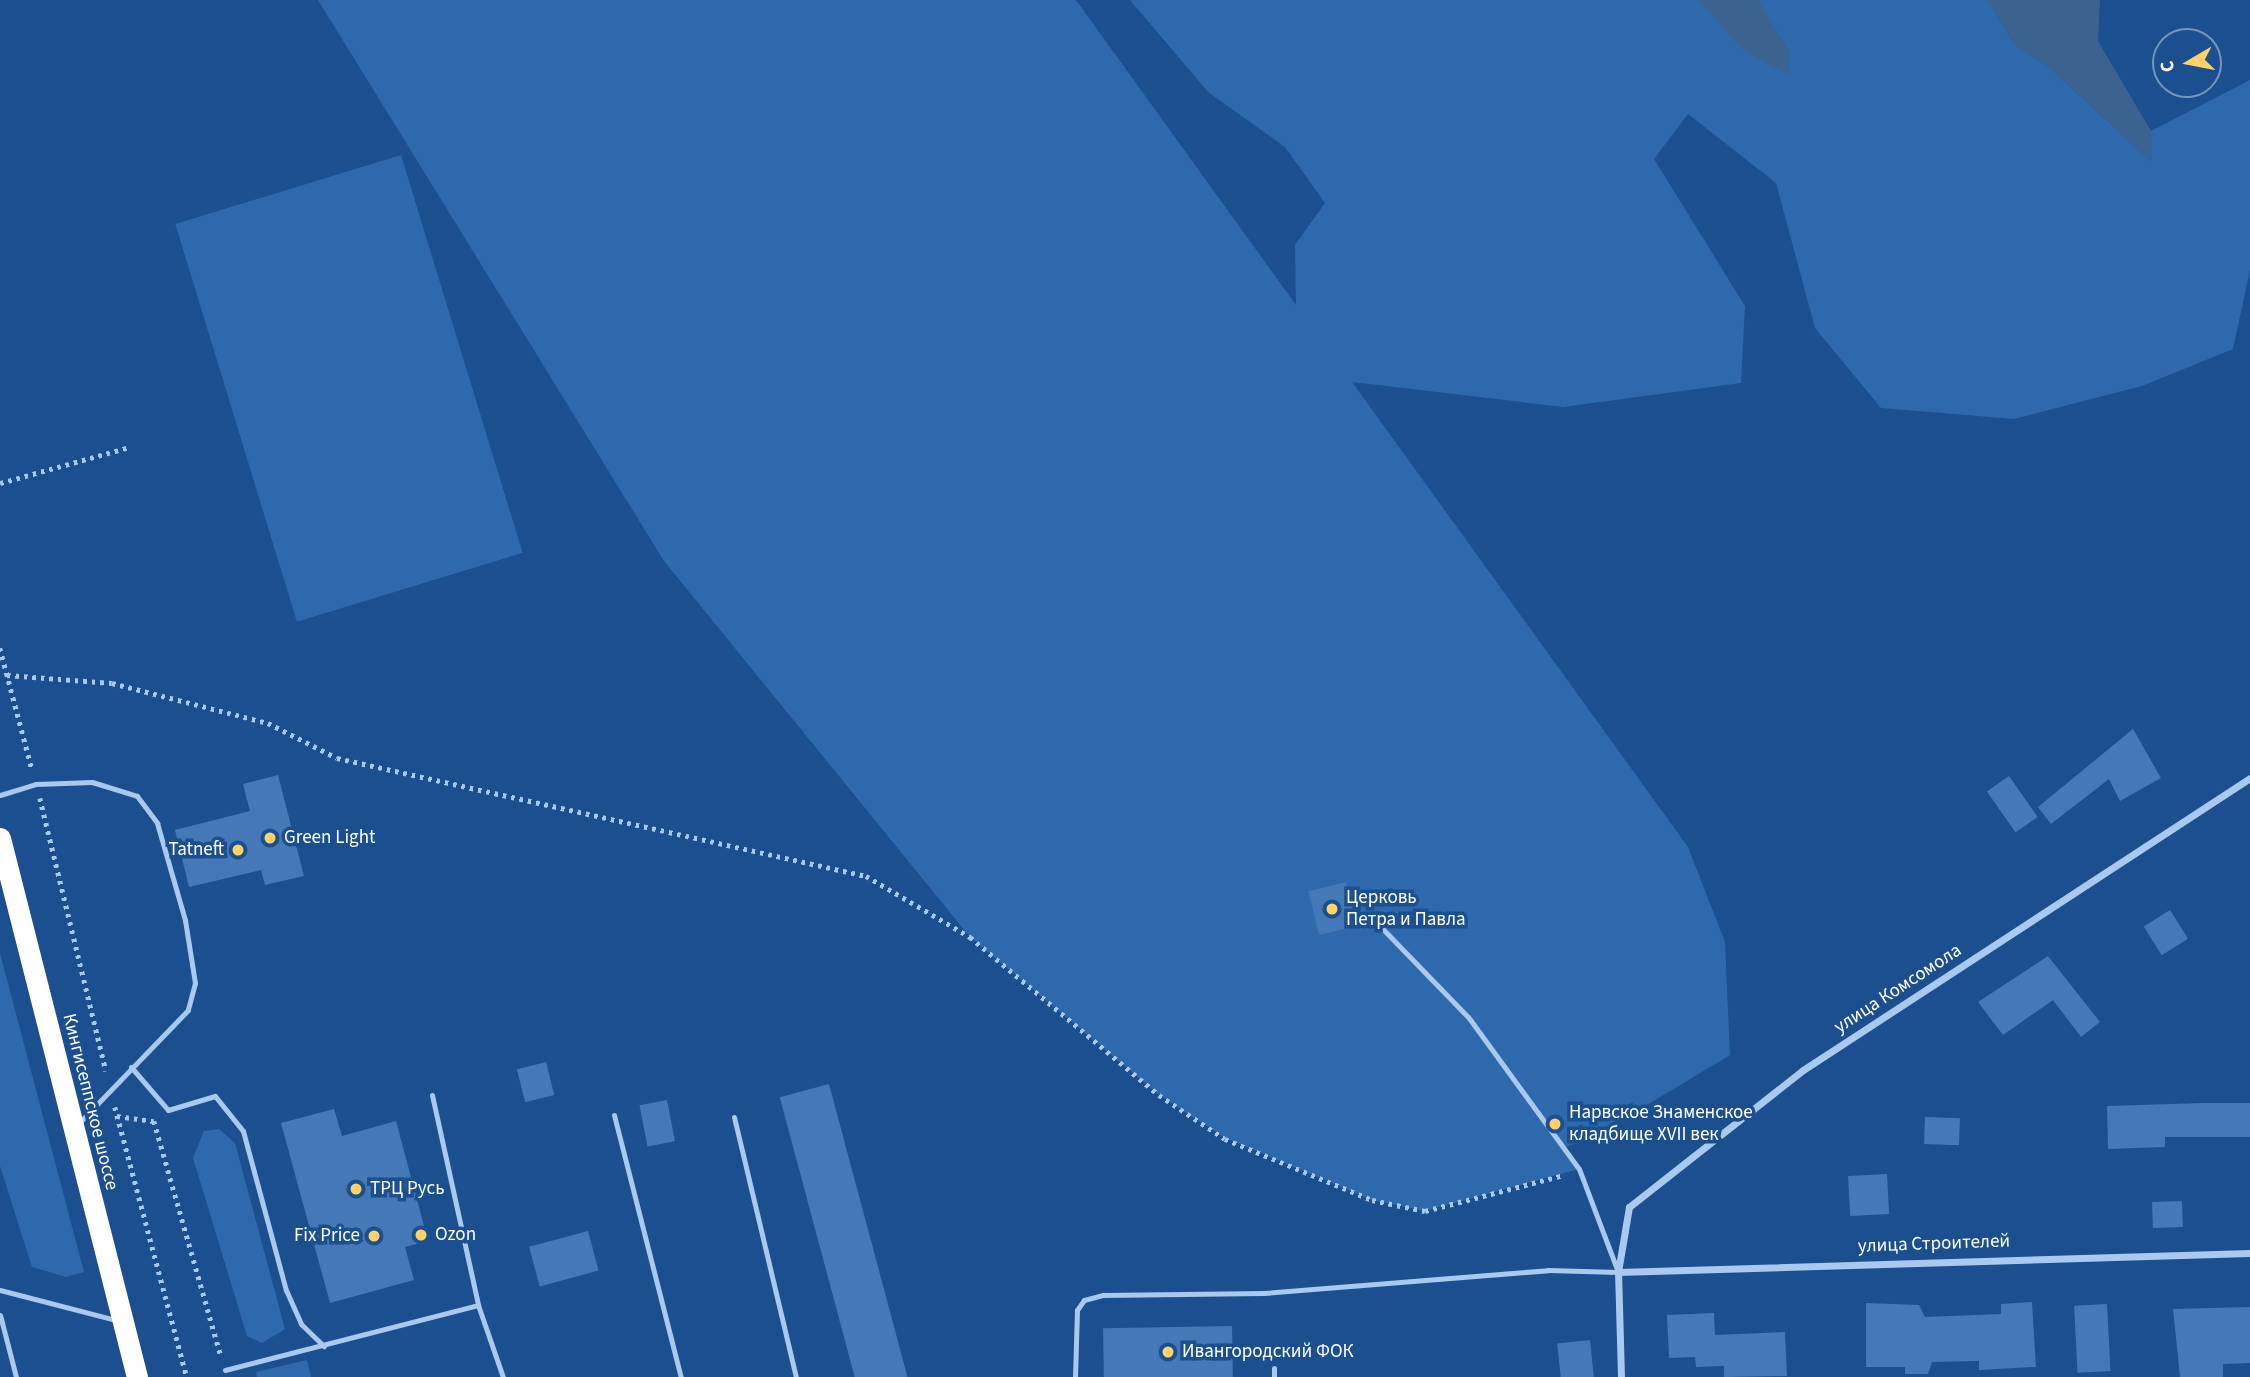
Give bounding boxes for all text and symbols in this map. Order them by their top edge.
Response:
north arrow [2152,28,2222,98]
text: С [2154,59,2182,74]
place label: Green Light [284,827,375,849]
marker: Green Light [262,830,278,846]
place label: Tatneft [168,839,224,861]
marker: Tatneft [230,842,246,858]
place label: Церковь Петра и Павла [1346,887,1466,931]
marker: Церковь Петра и Павла [1324,901,1340,917]
street label: улица Комсомола [1830,939,1966,1039]
street label: Кингисеппское шоссе [57,1011,123,1193]
place label: Нарвское Знаменское кладбище XVII век [1569,1102,1753,1146]
marker: Нарвское Знаменское кладбище XVII век [1547,1116,1563,1132]
place label: ТРЦ Русь [370,1178,444,1200]
marker: ТРЦ Русь [348,1181,364,1197]
place label: Ozon [435,1224,476,1246]
place label: Fix Price [294,1225,360,1247]
marker: Ozon [413,1227,429,1243]
marker: Fix Price [366,1228,382,1244]
street label: улица Строителей [1857,1230,2011,1258]
place label: Ивангородский ФОК [1182,1341,1354,1363]
marker: Ивангородский ФОК [1160,1344,1176,1360]

